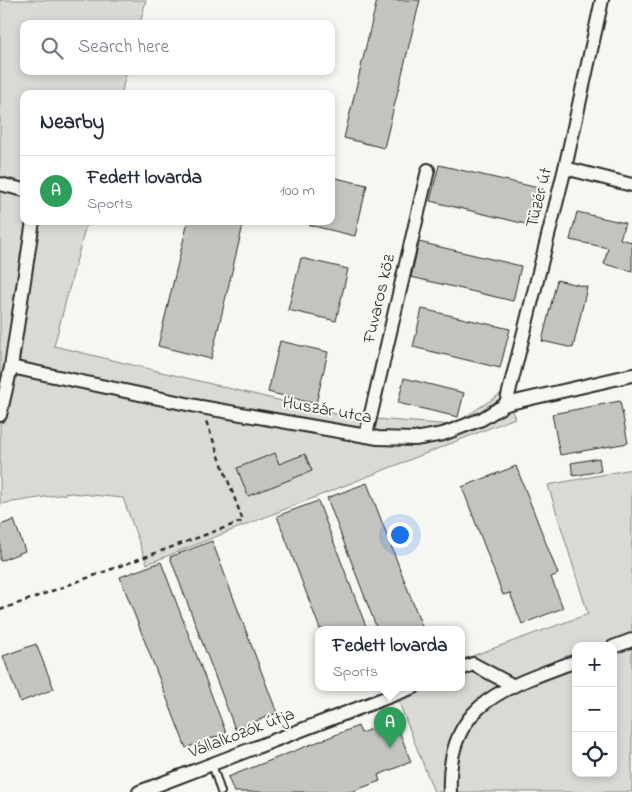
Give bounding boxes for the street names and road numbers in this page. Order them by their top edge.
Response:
street label: Tüzér út [520,165,560,231]
street label: Fuvaros köz [357,251,403,347]
street label: Huszár utca [280,390,374,432]
street label: Vállalkozók útja [184,702,299,767]

